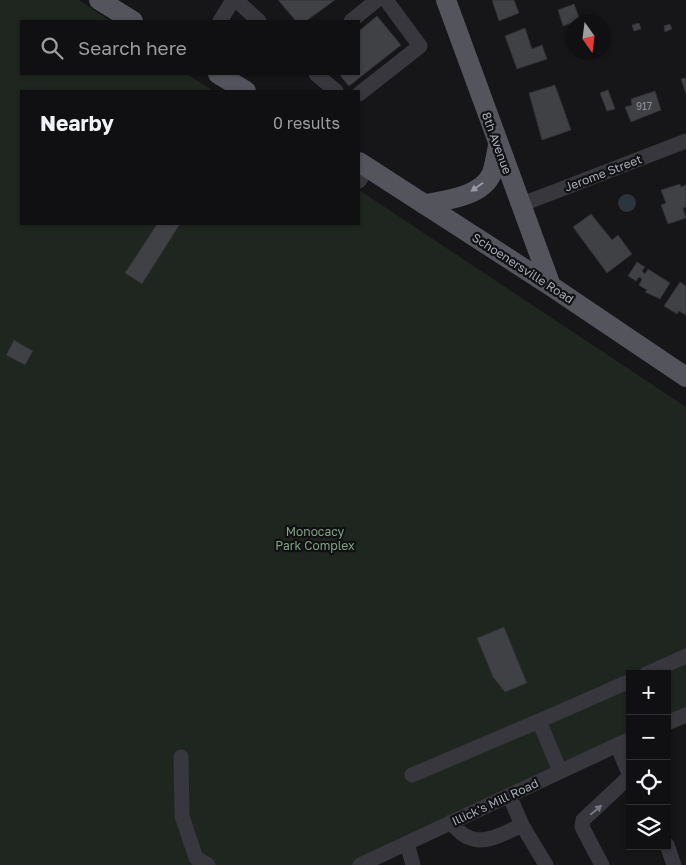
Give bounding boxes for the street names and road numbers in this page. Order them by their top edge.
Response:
street label: 8th Avenue [479,110,515,176]
street label: Jerome Street [562,151,644,195]
street label: Schoenersville Road [469,230,577,306]
street label: Illick's Mill Road [449,775,541,829]

